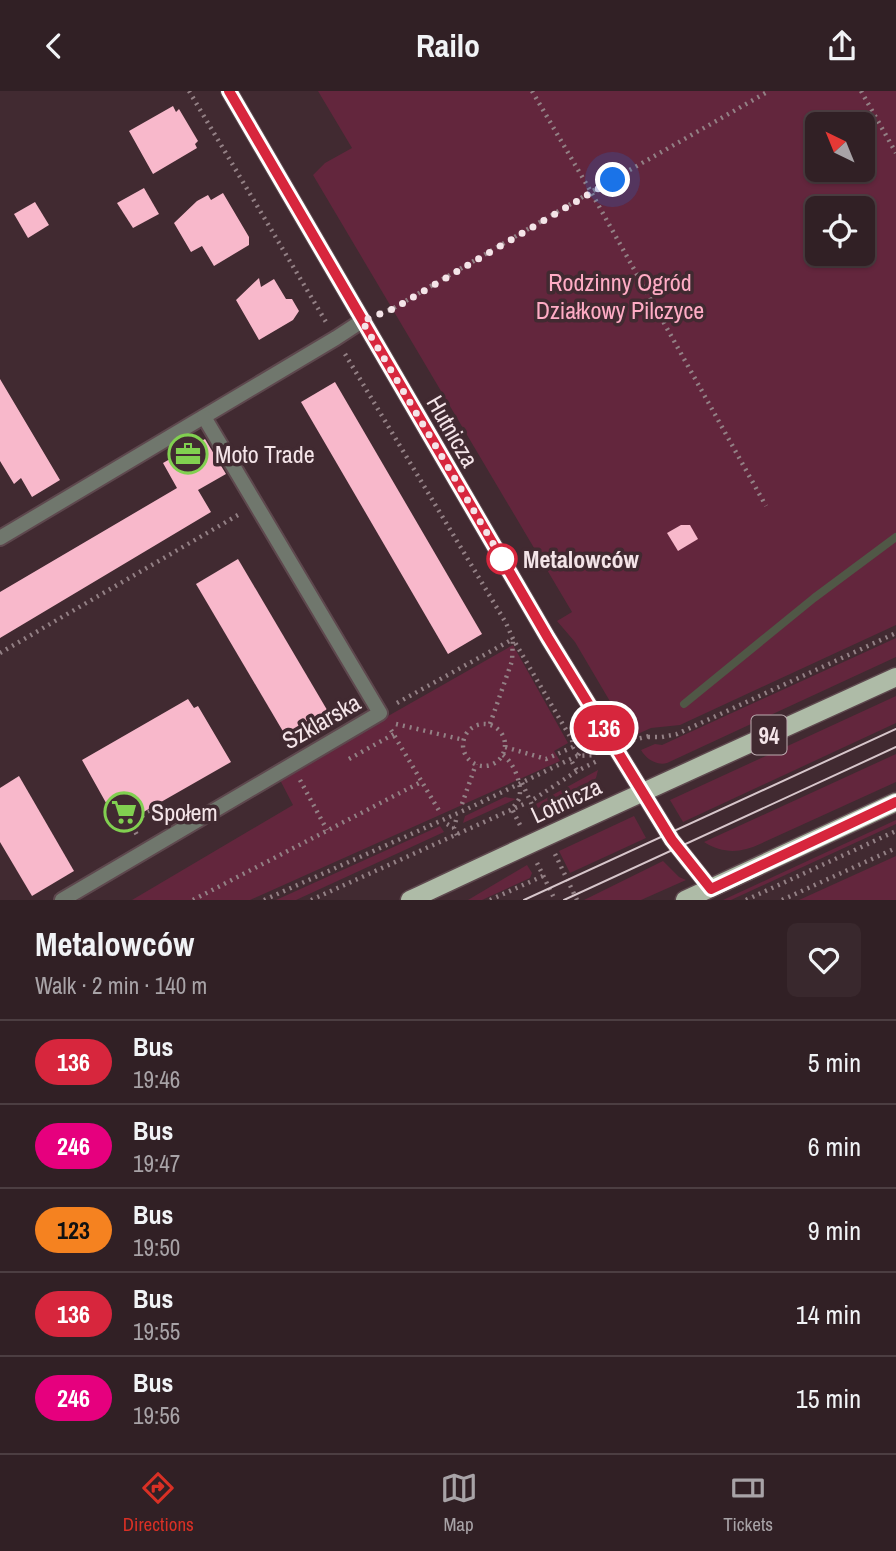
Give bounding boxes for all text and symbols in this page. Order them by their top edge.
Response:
text: Railo [416,24,480,67]
icon: back [35,27,73,65]
icon: share [823,27,861,65]
north arrow [805,112,875,182]
map controls [805,112,875,266]
your location [595,162,630,197]
button: locate [805,196,875,266]
park label: Rodzinny Ogród Działkowy Pilczyce [536,266,704,326]
street label: Hutnicza [420,389,486,473]
office icon: Moto Trade [167,433,209,475]
place label: Moto Trade [215,438,315,470]
place label: Metalowców [523,543,640,575]
marker: Metalowców [487,544,517,574]
street label: Szklarska [276,686,366,756]
line badge: 136 [564,705,644,751]
text: 136 [588,712,620,744]
road number: 94 [752,715,786,755]
street label: Lotnicza [526,770,607,830]
supermarket icon: Społem [103,791,145,833]
place label: Społem [151,796,218,828]
text: Metalowców [35,922,194,966]
button: heart [787,923,861,997]
text: Walk · 2 min · 140 m [35,970,207,1001]
text: Bus [133,1029,173,1064]
text: 5 min [808,1045,861,1080]
text: 136 [57,1046,90,1078]
text: 19:46 [133,1064,180,1095]
text: Bus [133,1113,173,1148]
text: 6 min [808,1129,861,1164]
text: 246 [57,1130,90,1162]
text: 19:47 [133,1148,180,1179]
text: Bus [133,1197,173,1232]
text: 9 min [808,1213,861,1248]
text: 123 [57,1214,90,1246]
text: 19:50 [133,1232,180,1263]
text: Bus [133,1281,173,1316]
text: 14 min [796,1297,861,1332]
text: 136 [57,1298,90,1330]
text: 19:55 [133,1316,180,1347]
text: Bus [133,1365,173,1400]
text: 15 min [796,1381,861,1416]
text: 246 [57,1382,90,1414]
text: 19:56 [133,1400,180,1431]
tab: Directions [123,1469,194,1537]
tab: Map [440,1469,478,1537]
tab: Tickets [723,1469,773,1537]

